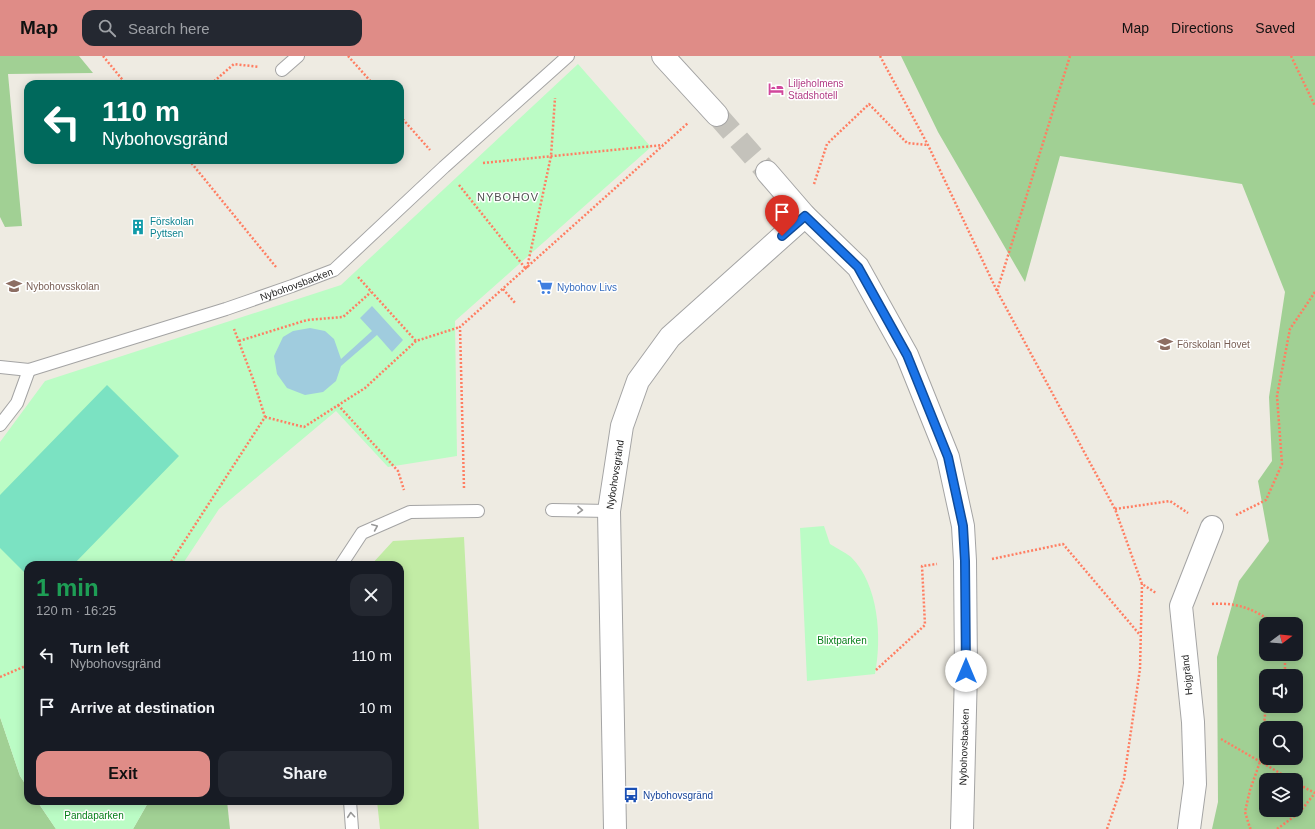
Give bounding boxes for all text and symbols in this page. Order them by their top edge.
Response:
search box [82,10,362,46]
text: Map [20,17,58,38]
icon: search [96,17,118,39]
text: Search here [128,20,210,37]
text: Map [1122,20,1149,36]
text: Directions [1171,20,1233,36]
text: Saved [1255,20,1295,36]
place label: Liljeholmens Stadshotell [788,78,844,101]
hotel icon: Liljeholmens Stadshotell [767,80,785,98]
icon: left [36,96,88,148]
text: 110 m [102,96,180,127]
text: Nybohovsgränd [102,129,228,149]
district label: NYBOHOV [477,191,539,203]
pin [765,195,799,236]
icon: arrive [771,201,793,223]
place label: Förskolan Pyttsen [150,216,194,239]
building icon: Förskolan Pyttsen [129,218,147,236]
street label: Nybohovsbacken [258,266,334,302]
school or university icon: Nybohovsskolan [5,277,23,295]
supermarket icon: Nybohov Livs [536,278,554,296]
place label: Nybohovsskolan [26,281,99,292]
place label: Nybohov Livs [557,282,617,293]
school or university icon: Förskolan Hovet [1156,335,1174,353]
place label: Förskolan Hovet [1177,339,1250,350]
street label: Nybohovsgränd [604,439,625,510]
one-way arrow [577,506,583,514]
one-way arrow [371,524,379,532]
text: 1 min [36,574,99,601]
button: close [350,574,392,616]
text: 120 m · 16:25 [36,603,116,618]
north arrow [1259,617,1303,661]
map controls [1259,617,1303,817]
park label: Blixtparken [817,635,867,646]
text: Turn left [70,639,129,656]
icon: left [36,644,58,666]
text: 110 m [351,647,392,664]
position arrow [945,650,987,692]
street label: Hojgränd [1179,654,1195,696]
text: Nybohovsgränd [70,656,161,671]
button: sound [1259,669,1303,713]
icon: arrive [36,696,58,718]
text: Arrive at destination [70,699,215,716]
text: 10 m [359,699,392,716]
street label: Nybohovsbacken [957,708,971,786]
button: search [1259,721,1303,765]
button: Exit [36,751,210,797]
button: Share [218,751,392,797]
button: layers [1259,773,1303,817]
bus stop icon: Nybohovsgränd [622,786,640,804]
place label: Nybohovsgränd [643,790,713,801]
park label: Pandaparken [64,810,124,821]
one-way arrow [347,812,356,818]

